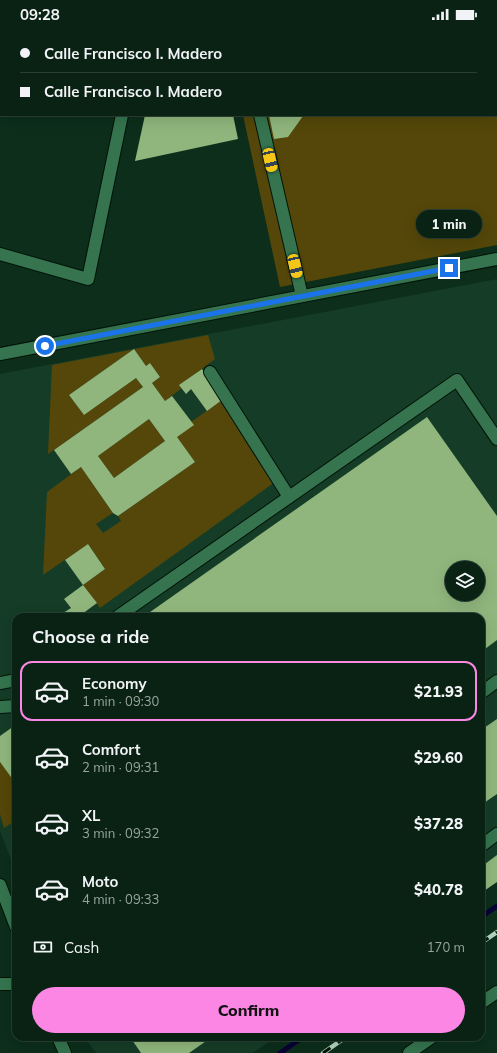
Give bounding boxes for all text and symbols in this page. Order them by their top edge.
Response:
text: 09:28 [20,5,60,24]
text: Calle Francisco I. Madero [44,44,222,63]
text: Calle Francisco I. Madero [44,82,222,101]
car [261,147,279,173]
callout: 1 min [416,210,482,238]
text: 1 min [432,216,466,232]
car [286,253,304,279]
route end [440,259,458,277]
route start [36,337,54,355]
map controls [445,561,485,601]
button: layers [445,561,485,601]
text: Choose a ride [32,625,149,648]
icon: car [34,673,70,709]
text: Economy [82,674,147,693]
text: $21.93 [414,682,463,701]
text: 1 min · 09:30 [82,693,159,709]
icon: car [34,739,70,775]
text: Comfort [82,740,140,759]
text: $29.60 [414,748,463,767]
text: 2 min · 09:31 [82,759,159,775]
icon: car [34,805,70,841]
text: XL [82,806,100,825]
text: $37.28 [414,814,463,833]
text: 3 min · 09:32 [82,825,159,841]
icon: car [34,871,70,907]
text: Moto [82,872,118,891]
text: $40.78 [414,880,463,899]
text: 4 min · 09:33 [82,891,159,907]
icon: cash [32,936,54,958]
text: Cash [64,938,99,957]
text: 170 m [427,939,465,955]
button: Confirm [32,987,465,1033]

